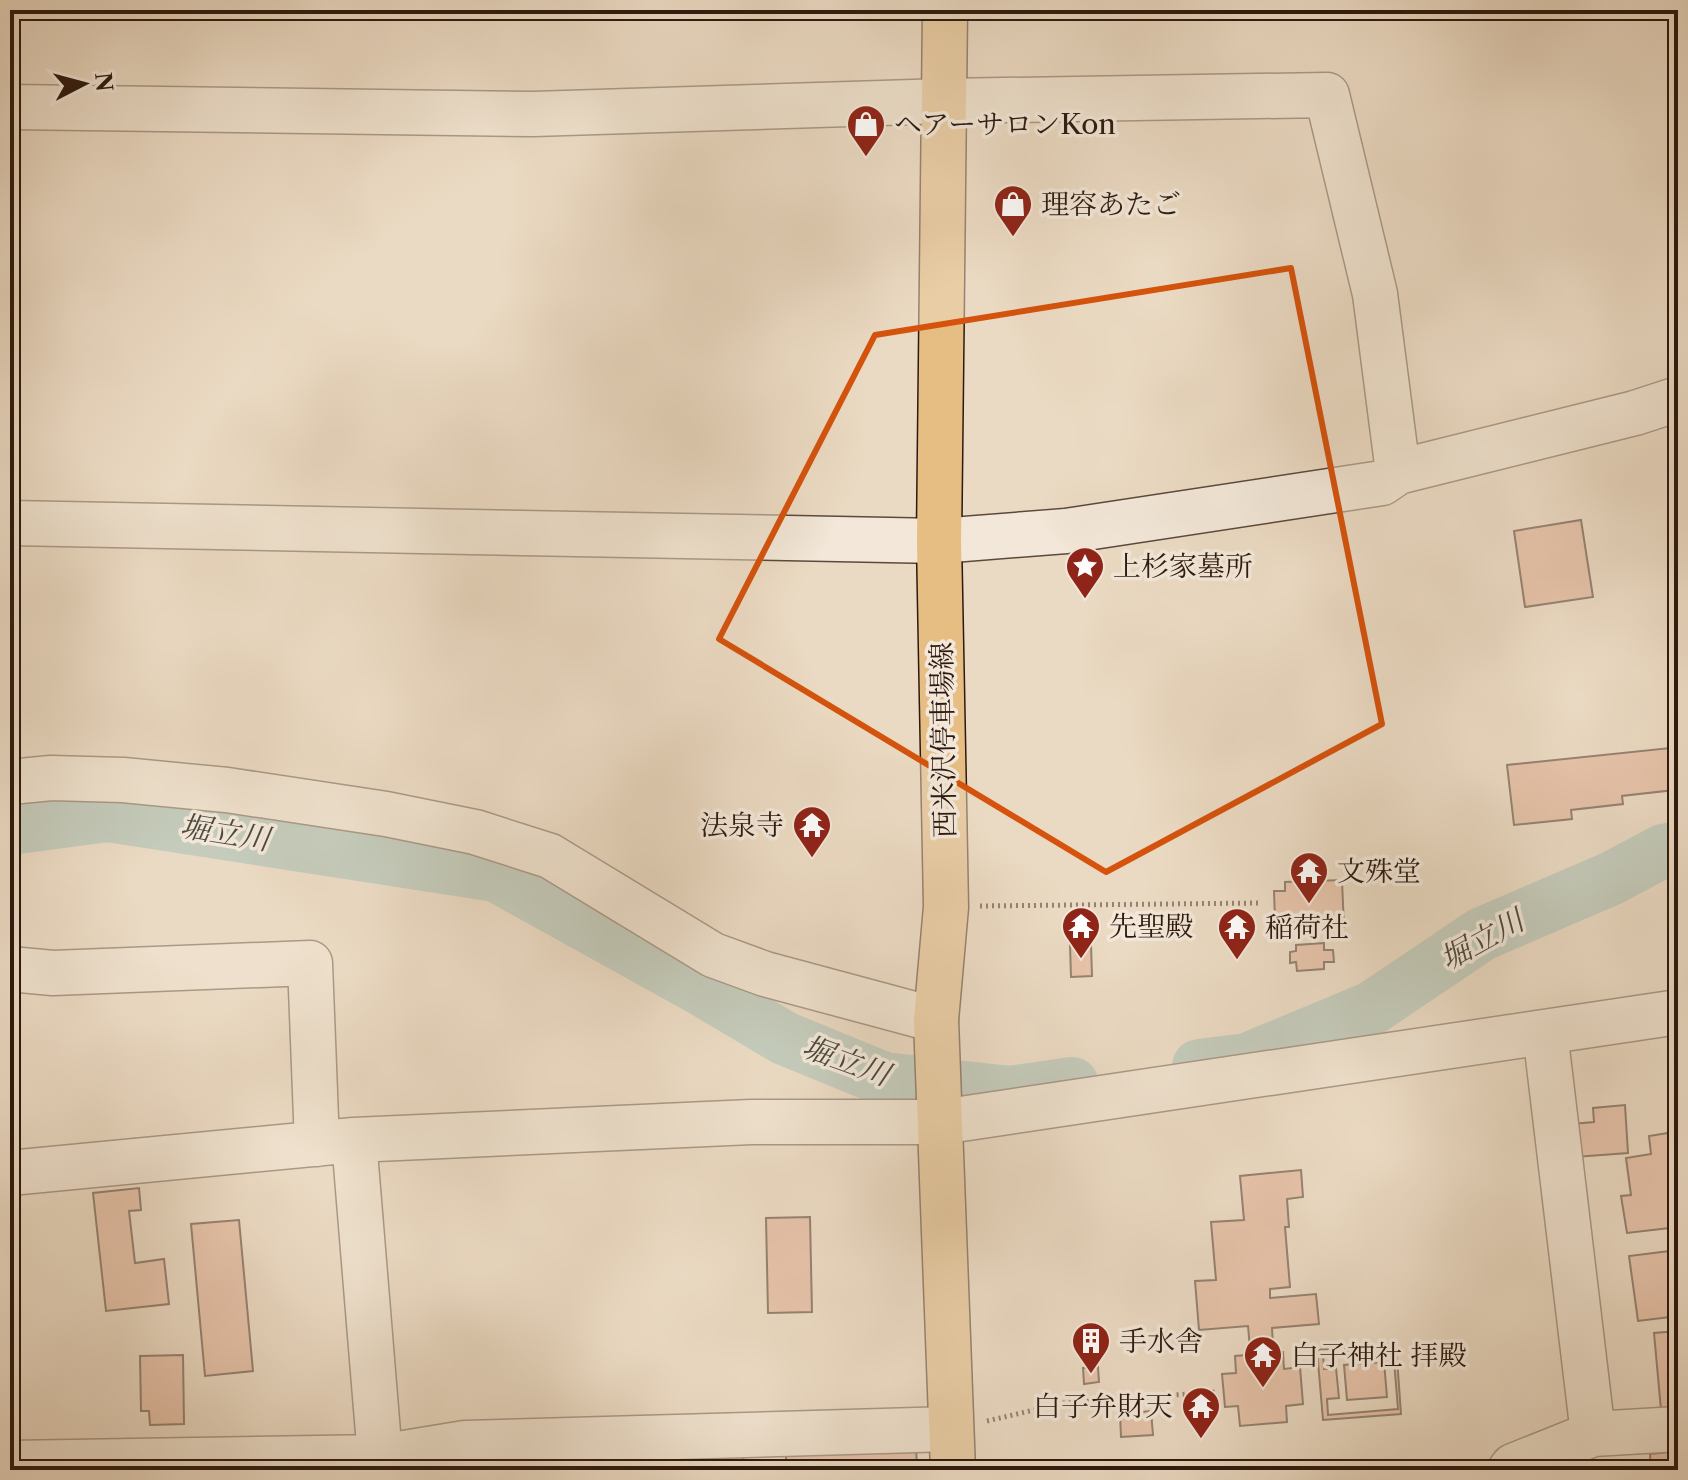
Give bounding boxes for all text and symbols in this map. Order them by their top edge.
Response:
north arrow [44,44,124,124]
text: N [89,71,118,93]
shop icon: ヘアーサロンKon [845,103,887,158]
place label: ヘアーサロンKon [894,107,1116,141]
shop icon: 理容あたご [992,183,1034,238]
place label: 理容あたご [1041,187,1181,221]
place icon: 上杉家墓所 [1064,545,1106,600]
place label: 上杉家墓所 [1113,549,1253,583]
street label: 西米沢停車場線 [924,642,962,838]
temple icon: 法泉寺 [791,804,833,859]
water label: 堀立川 [178,807,275,858]
place label: 法泉寺 [700,808,784,842]
temple icon: 文殊堂 [1288,850,1330,905]
place label: 文殊堂 [1337,854,1421,888]
water label: 堀立川 [1433,900,1533,978]
temple icon: 先聖殿 [1060,905,1102,960]
temple icon: 稲荷社 [1216,906,1258,961]
place label: 先聖殿 [1109,909,1193,943]
place label: 稲荷社 [1265,910,1349,944]
water label: 堀立川 [798,1028,898,1094]
building icon: 手水舎 [1070,1320,1112,1375]
place label: 手水舎 [1119,1324,1203,1358]
temple icon: 白子神社 拝殿 [1242,1334,1284,1389]
place label: 白子神社 拝殿 [1291,1338,1466,1372]
temple icon: 白子弁財天 [1180,1385,1222,1440]
place label: 白子弁財天 [1033,1389,1173,1423]

